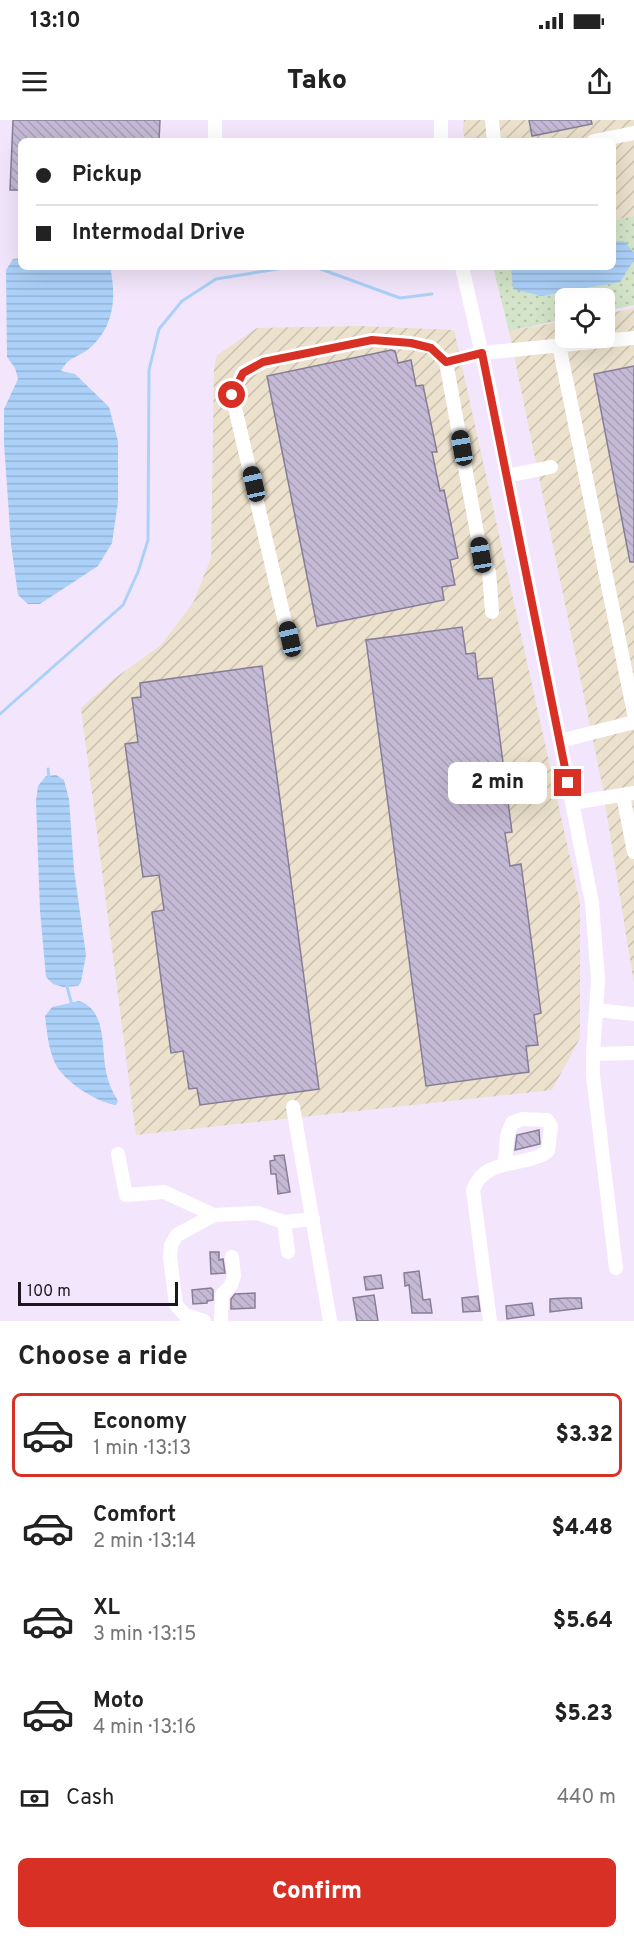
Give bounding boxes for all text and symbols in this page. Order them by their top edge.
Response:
text: 13:10 [30,8,81,35]
text: Tako [287,64,347,98]
icon: menu [18,65,51,98]
icon: share [583,65,616,98]
text: Pickup [72,162,142,189]
text: Intermodal Drive [72,220,245,247]
map controls [555,288,615,348]
button: locate [555,288,615,348]
route start [218,381,245,408]
car [450,429,474,467]
car [241,464,267,504]
car [469,536,493,574]
car [277,619,303,659]
callout: 2 min [448,762,547,804]
route end [554,769,581,796]
text: 2 min [471,770,524,796]
scale bar [18,1279,178,1306]
text: 100 m [27,1282,71,1302]
text: Choose a ride [18,1340,188,1374]
icon: car [21,1408,75,1462]
text: Economy [93,1409,187,1436]
text: $3.32 [555,1422,613,1449]
text: 1 min · 13:13 [93,1436,191,1462]
icon: car [21,1501,75,1555]
text: Comfort [93,1502,176,1529]
text: $4.48 [552,1515,613,1542]
text: 2 min · 13:14 [93,1529,196,1555]
icon: car [21,1594,75,1648]
text: XL [93,1595,120,1622]
text: $5.64 [553,1608,613,1635]
text: 3 min · 13:15 [93,1622,196,1648]
icon: car [21,1687,75,1741]
text: Moto [93,1688,144,1715]
text: $5.23 [554,1701,613,1728]
text: 4 min · 13:16 [93,1715,196,1741]
icon: cash [18,1782,51,1815]
text: Cash [66,1785,115,1812]
text: 440 m [557,1785,616,1811]
button: Confirm [18,1858,616,1927]

